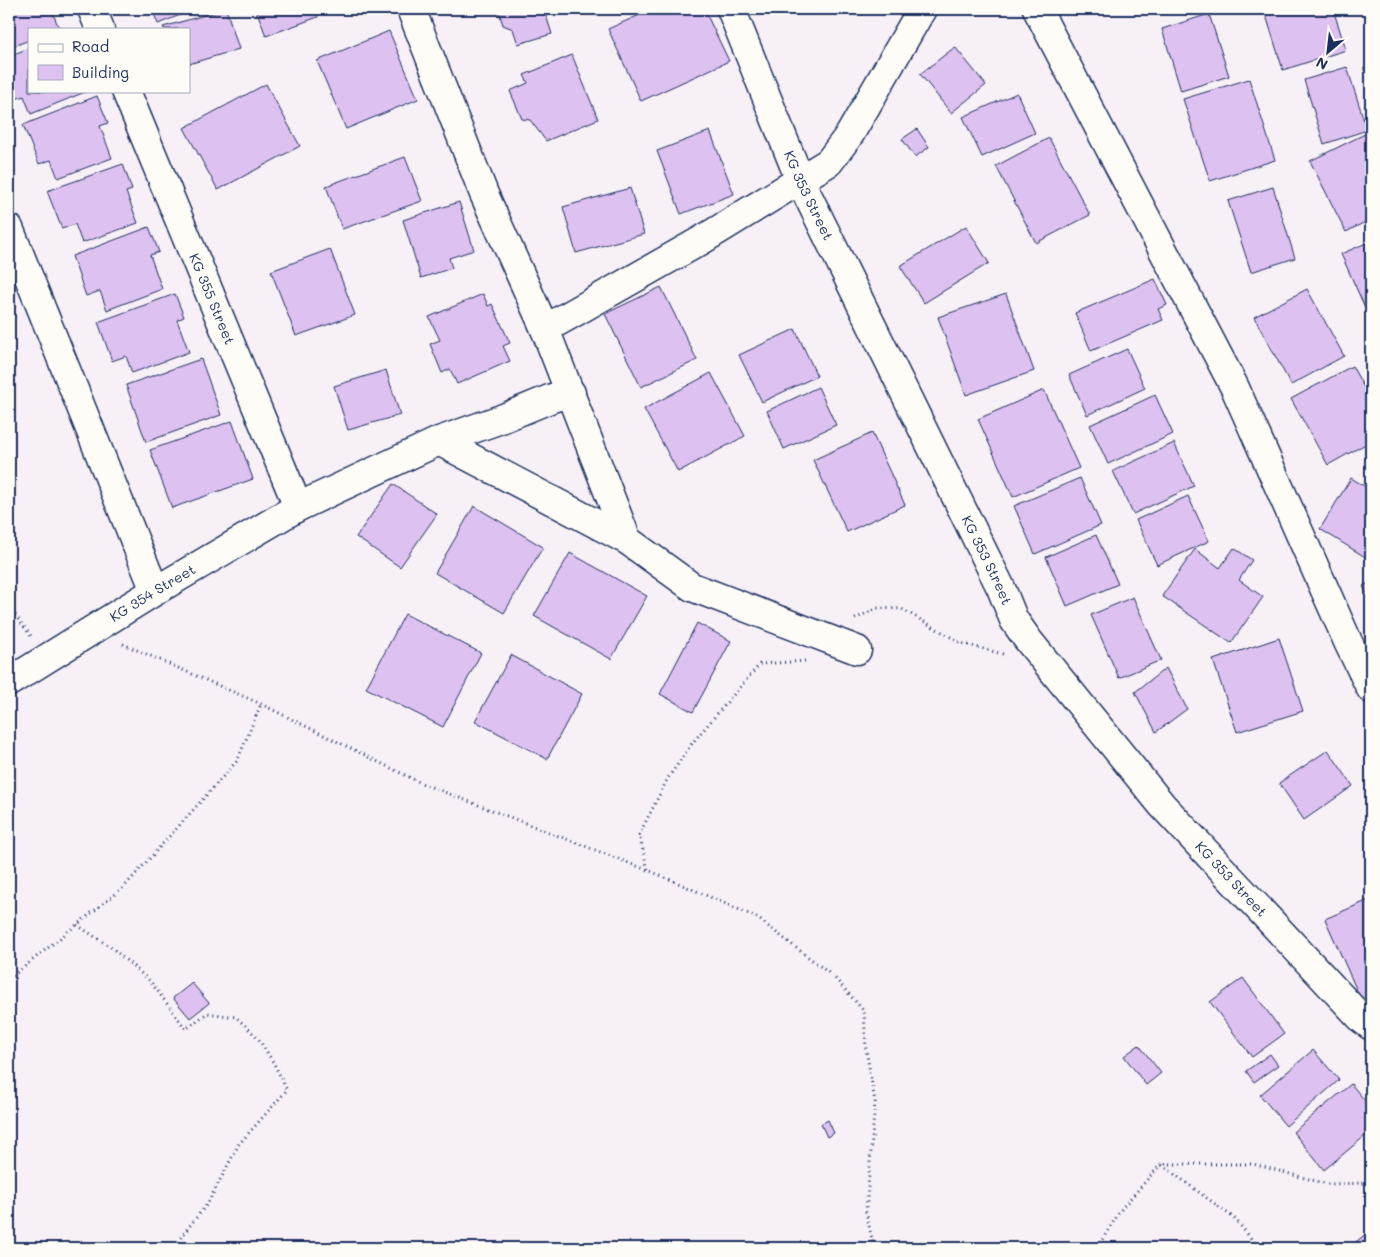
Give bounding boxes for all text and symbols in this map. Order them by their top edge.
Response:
legend [28,28,190,92]
north arrow [1302,28,1352,78]
text: Road [72,36,109,56]
text: N [1313,53,1331,75]
text: Building [72,62,129,82]
street label: KG 353 Street [780,148,838,243]
street label: KG 355 Street [185,250,240,347]
street label: KG 353 Street [958,512,1017,607]
street label: KG 354 Street [106,559,199,626]
street label: KG 353 Street [1191,837,1272,921]

